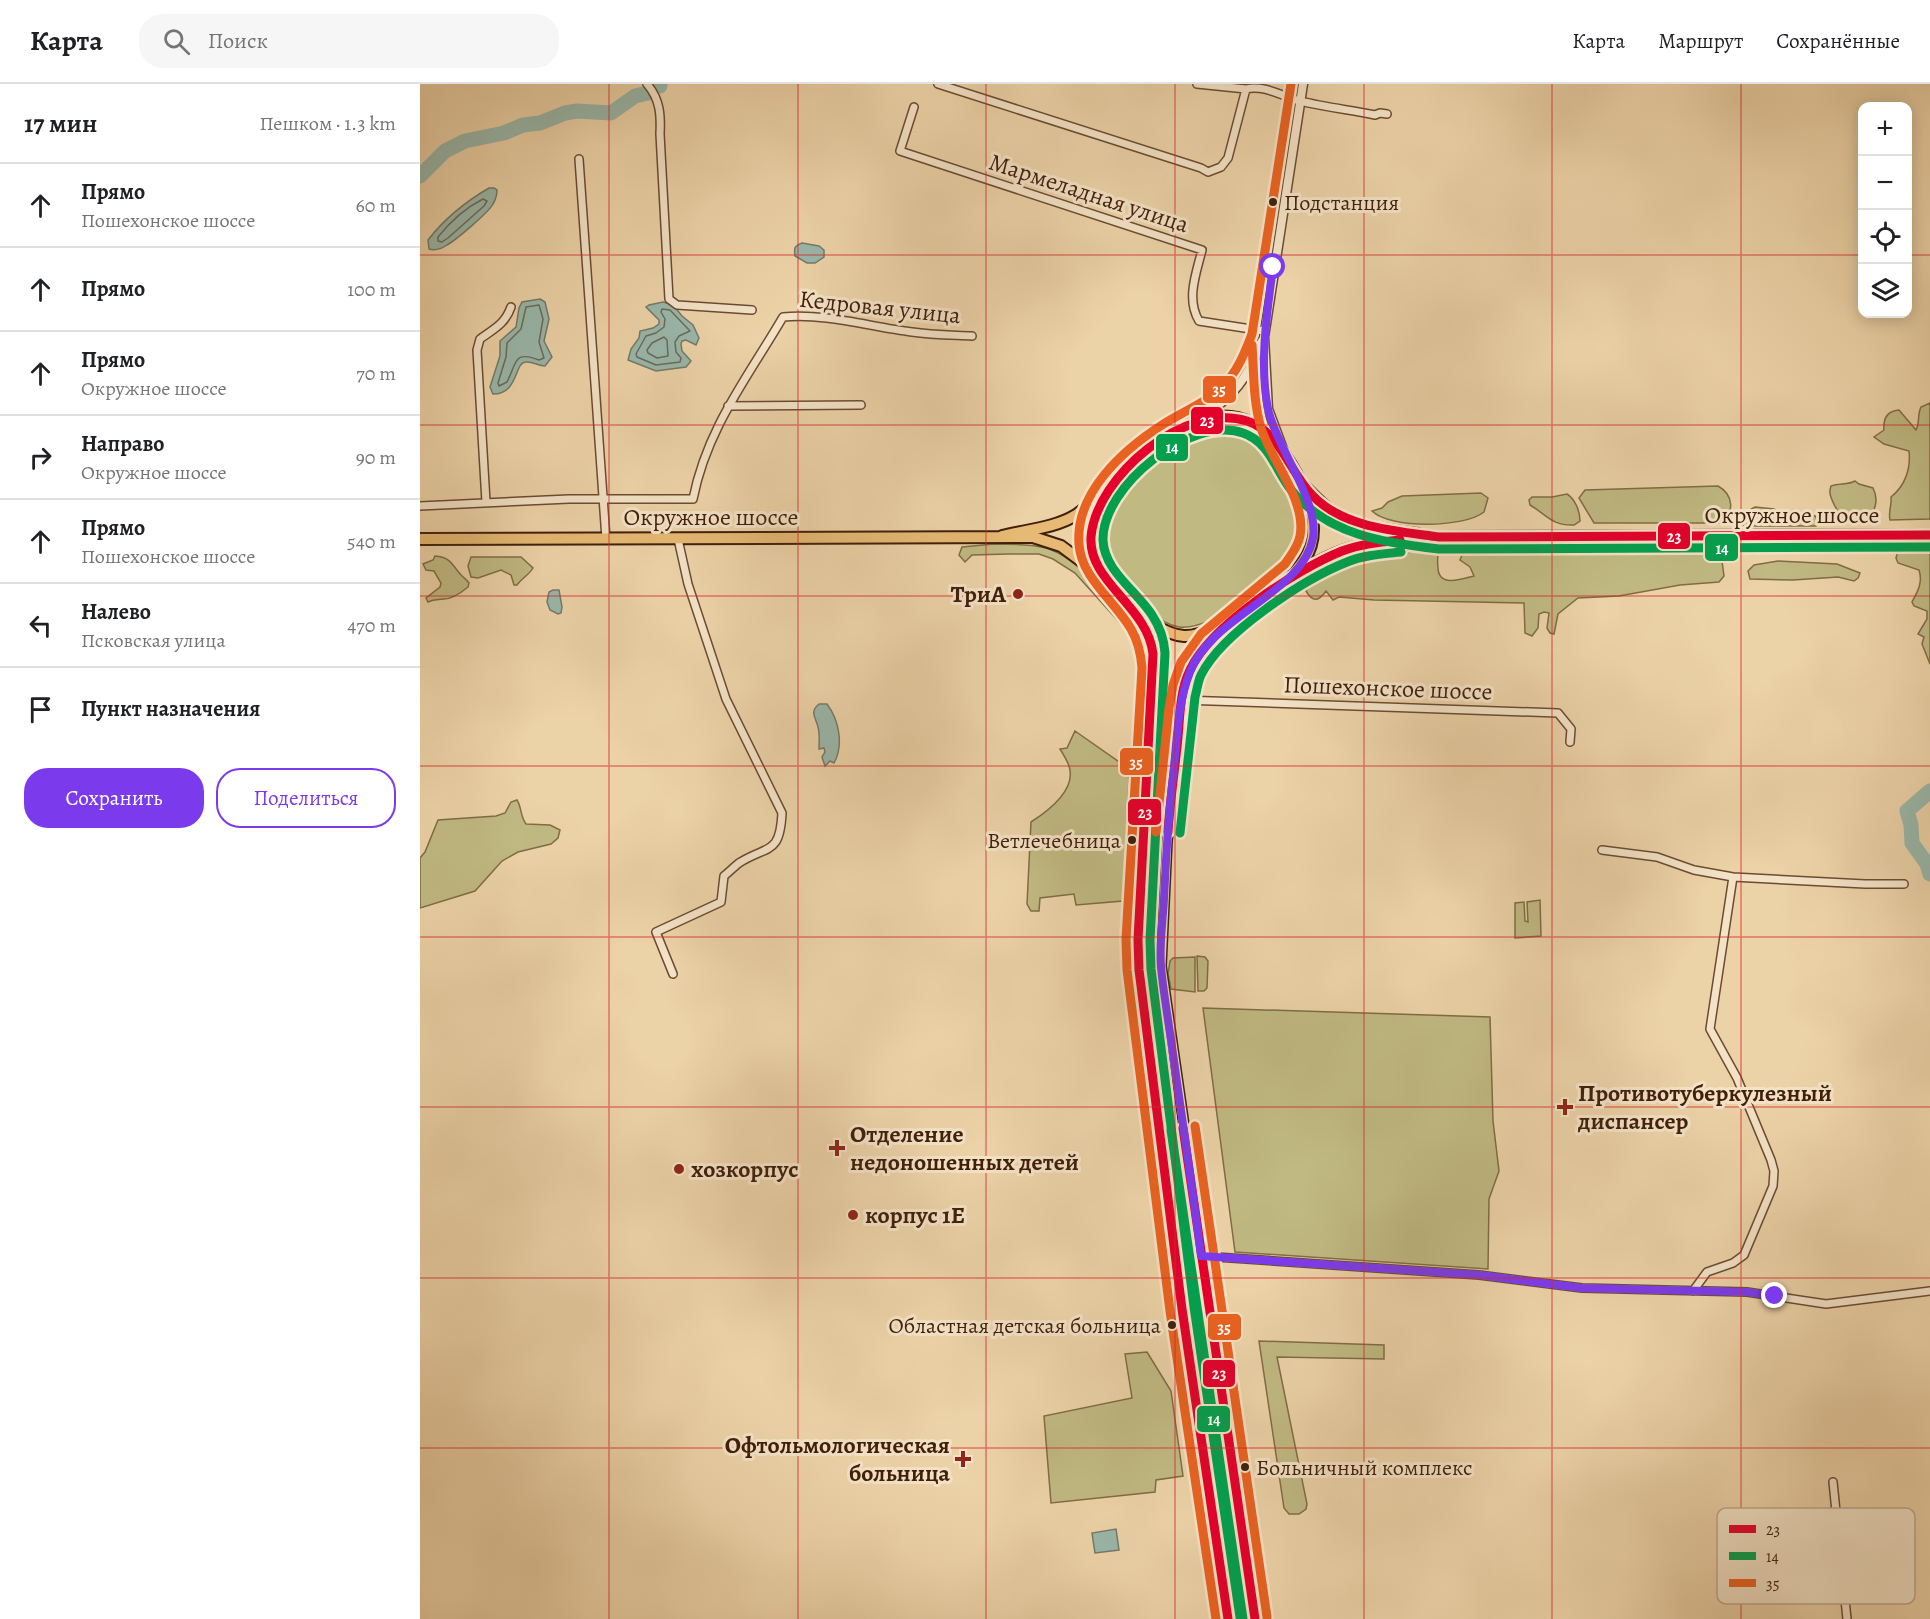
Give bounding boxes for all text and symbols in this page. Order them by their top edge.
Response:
search box [139,14,559,68]
text: Карта [30,22,103,60]
icon: search [160,25,193,58]
text: Поиск [208,26,268,56]
text: Карта [1572,27,1625,55]
text: Маршрут [1658,27,1743,55]
text: Сохранённые [1776,27,1900,55]
map controls [1858,102,1912,318]
button: + [1858,102,1912,156]
text: 17 мин [24,106,97,141]
text: Пешком · 1.3 km [260,110,396,137]
street label: Мармеладная улица [985,146,1193,240]
button: − [1858,156,1912,210]
text: Прямо [81,177,145,207]
place label: Подстанция [1284,188,1399,218]
icon: ahead [24,189,57,222]
text: 60 m [356,192,396,219]
marker: Подстанция [1267,196,1279,208]
text: Пошехонское шоссе [81,207,255,234]
button: locate [1858,210,1912,264]
route start [1259,253,1285,279]
button: layers [1858,264,1912,318]
icon: ahead [24,273,57,306]
text: Прямо [81,274,145,304]
text: 100 m [347,276,396,303]
street label: Кедровая улица [798,283,962,331]
text: Прямо [81,345,145,375]
icon: ahead [24,357,57,390]
text: 70 m [356,360,396,387]
text: Окружное шоссе [81,375,227,402]
line badge: 35 [1202,375,1237,404]
text: 35 [1212,379,1226,401]
line badge: 23 [1190,406,1224,435]
text: 23 [1200,410,1214,432]
text: Направо [81,429,164,459]
line badge: 14 [1155,433,1189,462]
text: 14 [1165,437,1179,459]
icon: right [24,441,57,474]
text: 90 m [356,444,396,471]
text: Окружное шоссе [81,459,227,486]
street label: Окружное шоссе [1705,499,1879,531]
street label: Окружное шоссе [624,501,798,533]
text: Прямо [81,513,145,543]
line badge: 23 [1657,522,1691,550]
icon: ahead [24,525,57,558]
text: 23 [1667,526,1681,548]
text: 540 m [347,528,396,555]
line badge: 14 [1704,533,1739,562]
text: 14 [1715,538,1729,560]
text: Пошехонское шоссе [81,543,255,570]
place label: ТриА [951,578,1007,610]
marker: ТриА [1011,587,1025,601]
text: Налево [81,597,151,627]
icon: left [24,609,57,642]
text: 470 m [347,612,396,639]
text: Псковская улица [81,627,226,654]
street label: Пошехонское шоссе [1283,668,1493,708]
icon: arrive [24,693,57,726]
text: Пункт назначения [81,694,260,724]
line badge: 35 [1119,747,1154,776]
text: 35 [1129,752,1143,774]
button: Сохранить [24,768,204,828]
button: Поделиться [216,768,396,828]
line badge: 23 [1127,798,1162,826]
text: 23 [1138,802,1152,824]
place label: Ветлечебница [987,826,1122,856]
marker: Ветлечебница [1126,834,1138,846]
place label: Противотуберкулезный диспансер [1577,1077,1832,1137]
marker: Противотуберкулезный диспансер [1556,1098,1574,1116]
place label: Отделение недоношенных детей [850,1118,1079,1178]
marker: Отделение недоношенных детей [828,1139,846,1157]
place label: хозкорпус [691,1153,799,1185]
marker: хозкорпус [672,1162,686,1176]
place label: корпус 1Е [865,1199,965,1231]
marker: корпус 1Е [846,1208,860,1222]
route end [1761,1282,1787,1308]
place label: Областная детская больница [888,1311,1162,1341]
line badge: 35 [1207,1313,1242,1341]
text: 35 [1217,1317,1231,1339]
marker: Областная детская больница [1166,1319,1178,1331]
line badge: 23 [1202,1359,1236,1388]
text: 23 [1212,1363,1226,1385]
line badge: 14 [1196,1405,1231,1433]
text: 14 [1207,1409,1221,1431]
place label: Офтольмологическая больница [725,1429,951,1489]
marker: Офтольмологическая больница [954,1450,972,1468]
place label: Больничный комплекс [1256,1453,1473,1483]
marker: Больничный комплекс [1239,1461,1251,1473]
legend [1717,1508,1915,1604]
text: 23 [1766,1519,1780,1541]
text: 14 [1766,1546,1779,1568]
text: 35 [1766,1573,1780,1595]

